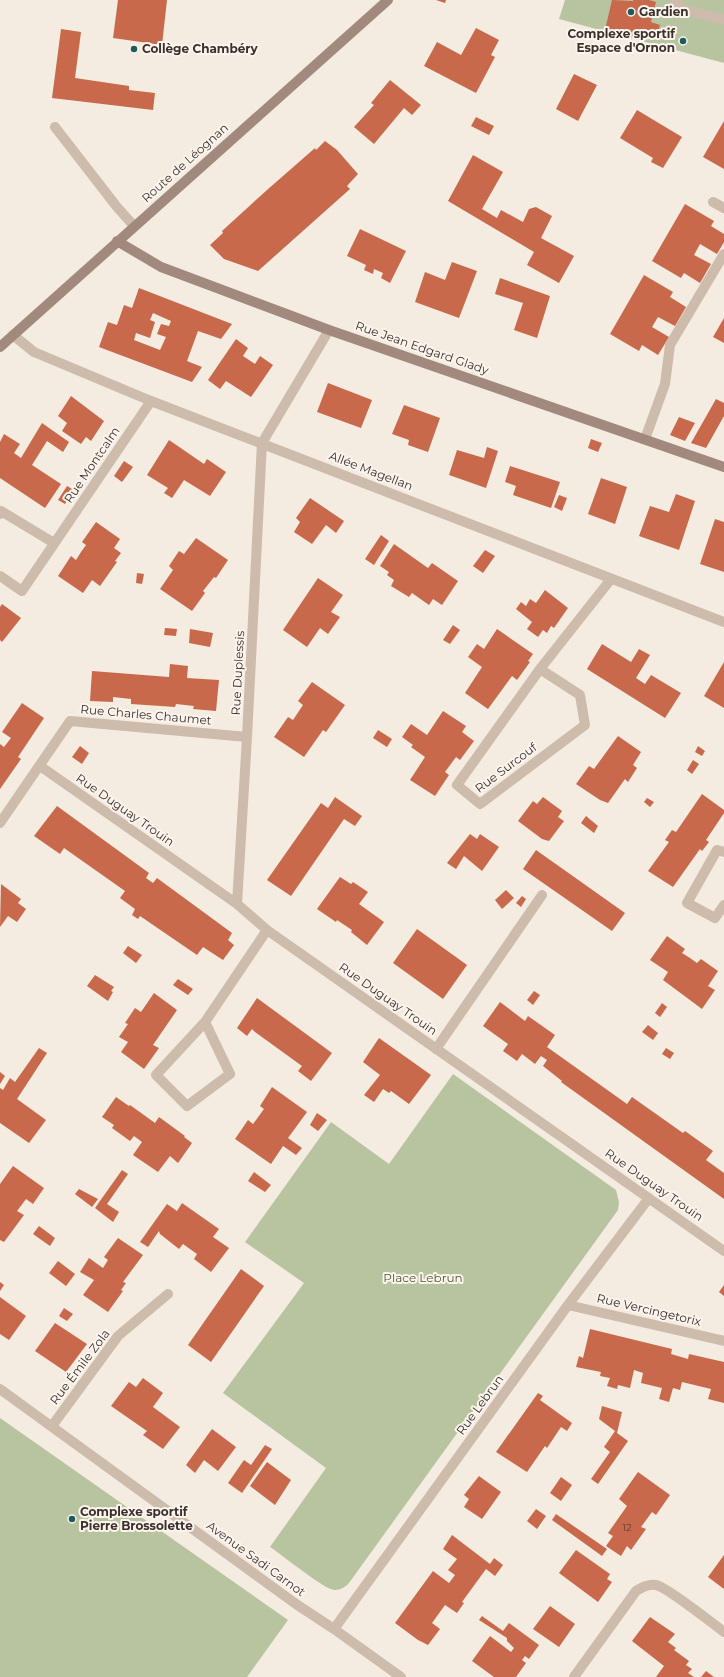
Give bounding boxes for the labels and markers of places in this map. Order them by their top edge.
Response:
place label: Gardien [639,4,689,19]
marker: Gardien [626,7,636,17]
place label: Complexe sportif Espace d'Ornon [568,26,676,55]
marker: Complexe sportif Espace d'Ornon [678,36,688,46]
place label: Collège Chambéry [142,41,258,56]
marker: Collège Chambéry [129,44,139,54]
place label: Complexe sportif Pierre Brossolette [80,1504,193,1533]
marker: Complexe sportif Pierre Brossolette [67,1514,77,1524]

